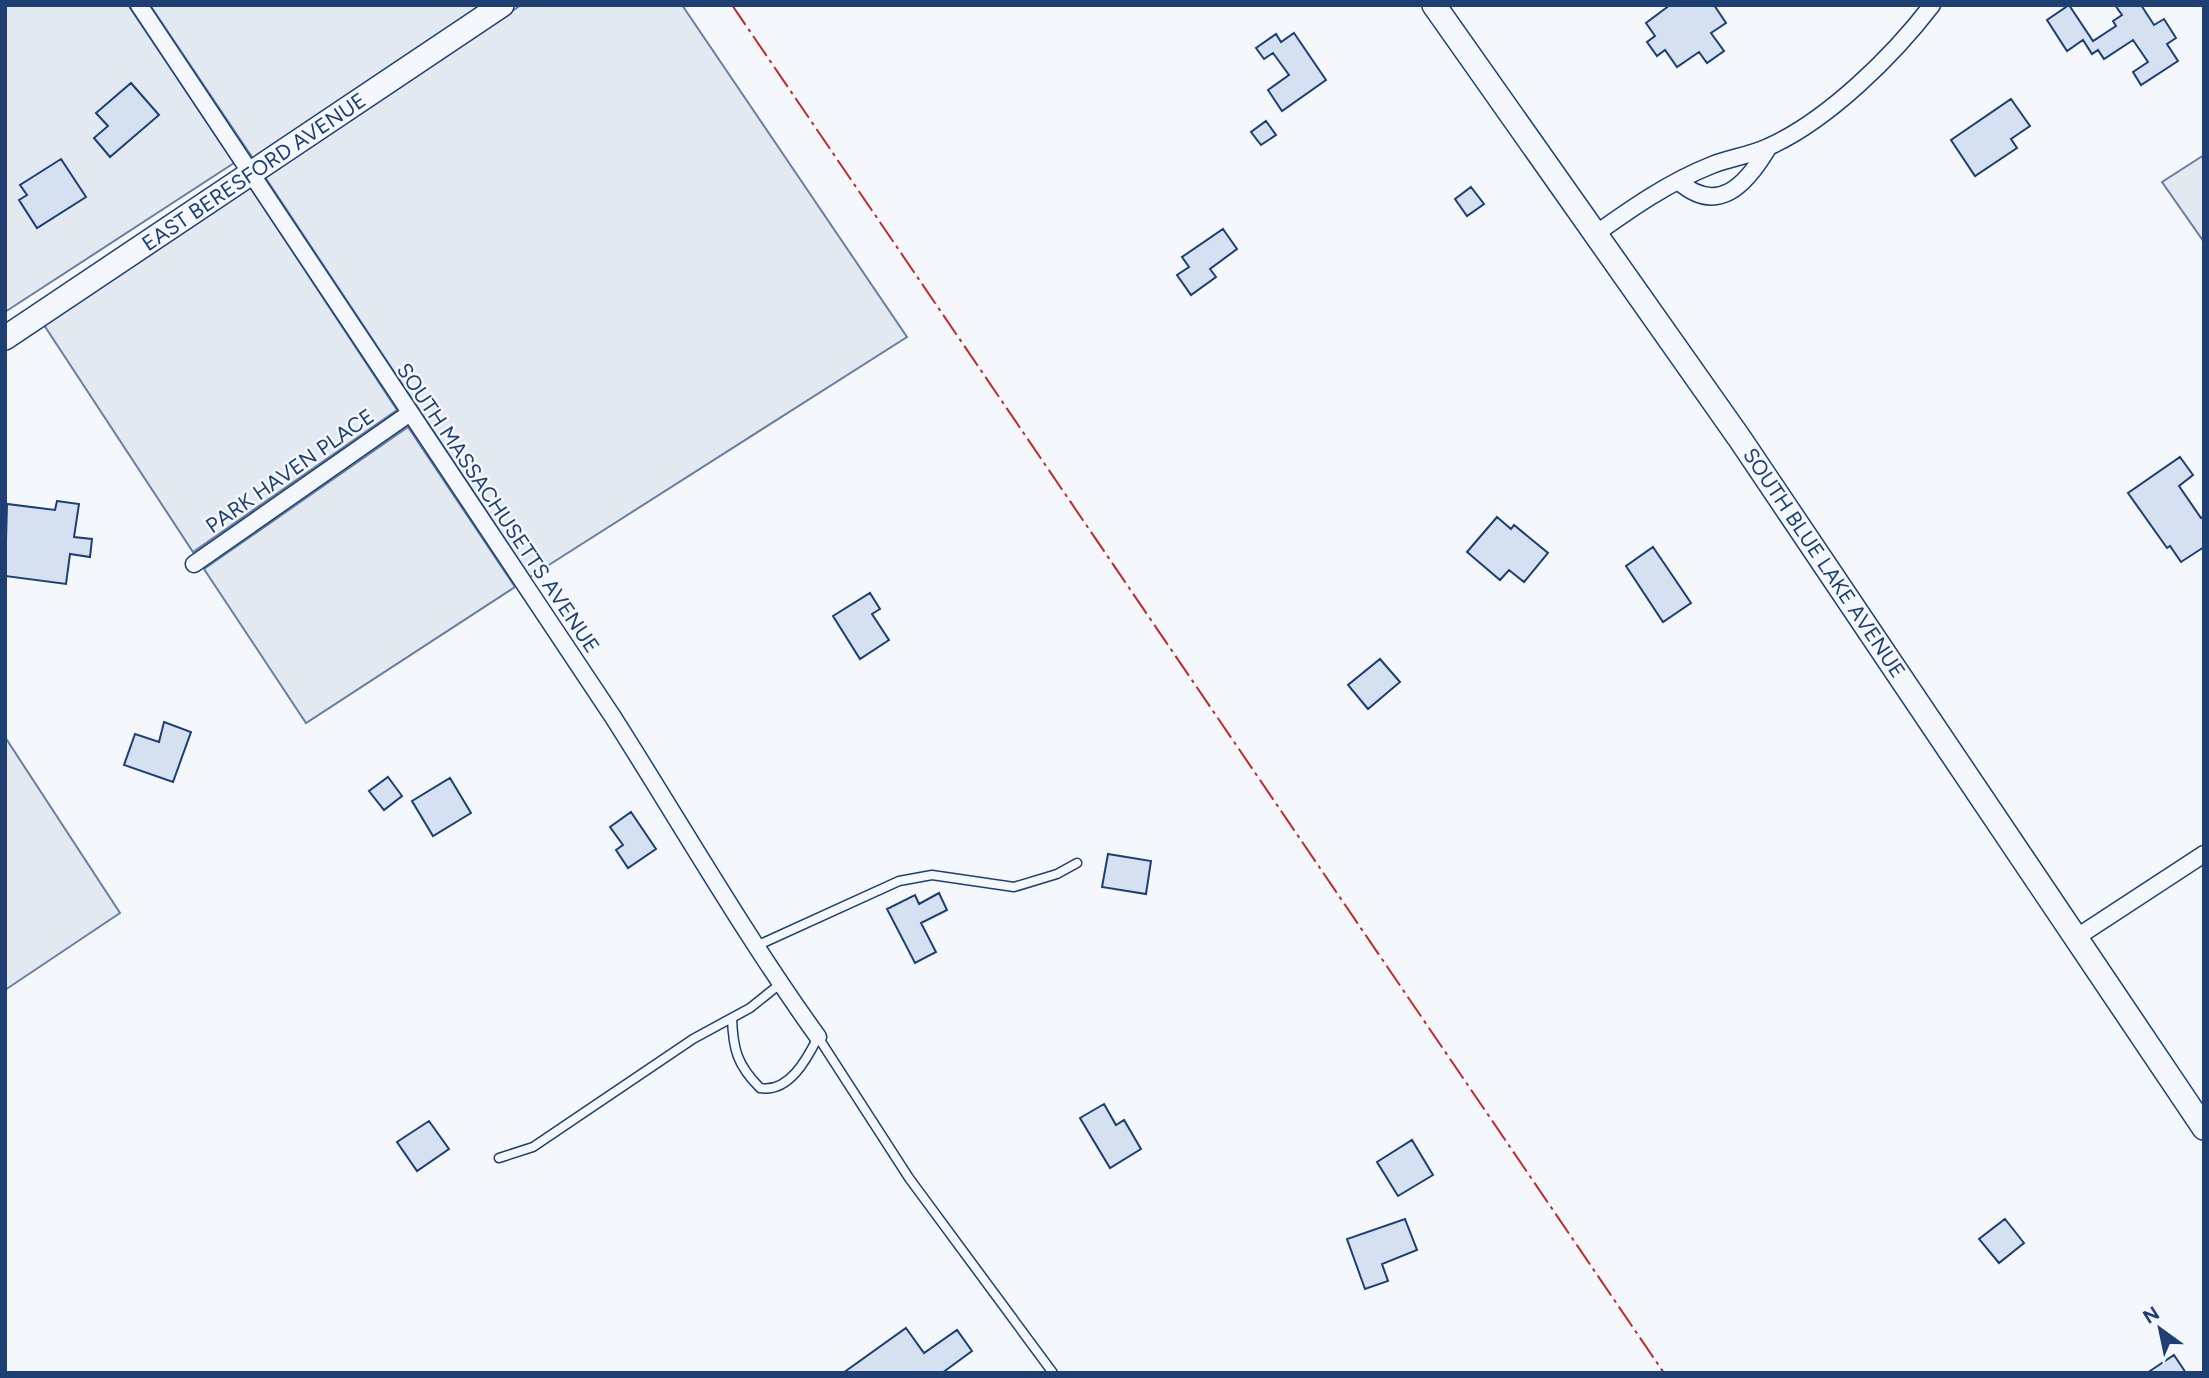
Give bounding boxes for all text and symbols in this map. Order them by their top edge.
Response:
street label: EAST BERESFORD AVENUE [137,87,370,256]
street label: SOUTH MASSACHUSETTS AVENUE [392,358,605,657]
street label: PARK HAVEN PLACE [201,403,379,538]
street label: SOUTH BLUE LAKE AVENUE [1738,443,1911,682]
north arrow [2125,1294,2195,1364]
text: N [2139,1302,2163,1329]

